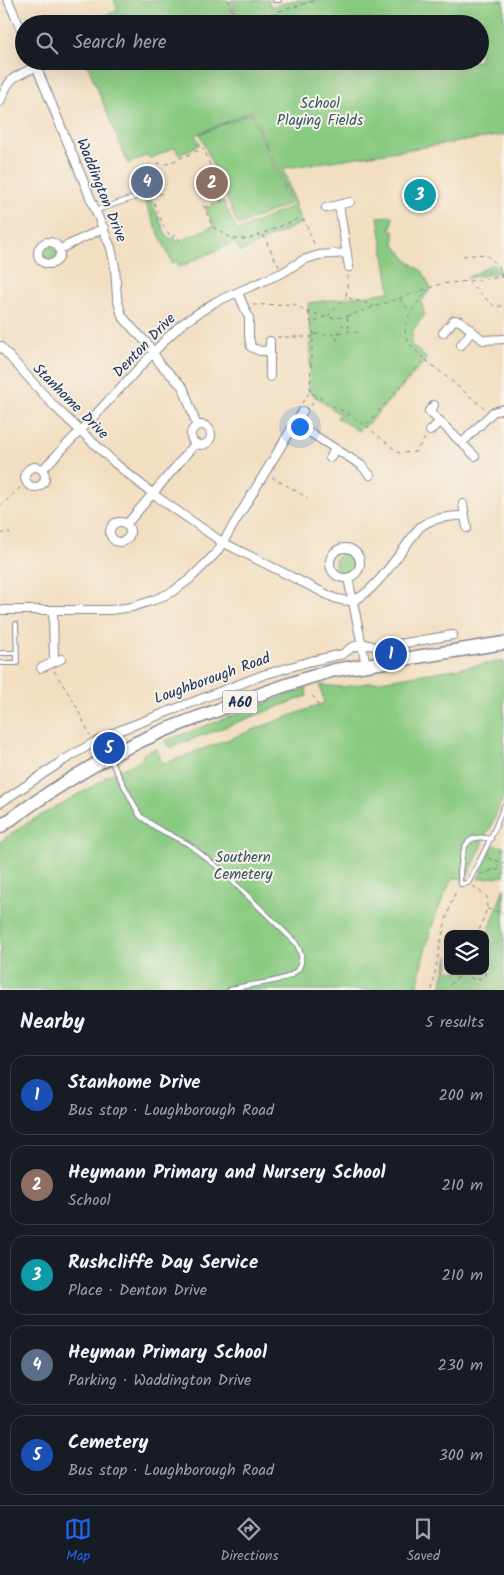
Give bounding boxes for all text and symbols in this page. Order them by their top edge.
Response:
search box [15,15,489,70]
text: Search here [73,28,167,58]
icon: search [33,29,61,57]
park label: School Playing Fields [277,92,364,133]
street label: Waddington Drive [69,135,133,246]
pin: 4 [131,163,163,201]
pin: 2 [196,164,228,202]
pin: 3 [404,176,436,214]
street label: Denton Drive [107,308,182,384]
street label: Stanhome Drive [27,358,114,446]
your location [287,414,313,440]
pin: 1 [375,635,407,673]
street label: Loughborough Road [151,647,274,711]
road number: A60 [222,690,258,714]
pin: 5 [93,729,125,767]
park label: Southern Cemetery [214,846,273,887]
map controls [444,930,489,975]
button: layers [444,930,489,975]
text: Nearby [20,1006,85,1039]
text: 5 results [425,1010,484,1035]
text: Stanhome Drive [68,1068,201,1098]
text: 1 [35,1083,39,1108]
text: 200 m [439,1083,483,1108]
text: Bus stop · Loughborough Road [68,1098,274,1123]
text: Heymann Primary and Nursery School [68,1158,386,1188]
text: 2 [32,1173,42,1198]
text: 210 m [442,1173,483,1198]
text: School [68,1188,111,1213]
text: Rushcliffe Day Service [68,1248,258,1278]
text: 3 [33,1263,41,1288]
text: 210 m [442,1263,483,1288]
text: Place · Denton Drive [68,1278,207,1303]
text: Heyman Primary School [68,1338,267,1368]
text: 4 [33,1353,41,1378]
text: 230 m [437,1353,483,1378]
text: Parking · Waddington Drive [68,1368,251,1393]
text: Cemetery [68,1428,148,1458]
text: 5 [33,1443,41,1468]
text: 300 m [439,1443,483,1468]
text: Bus stop · Loughborough Road [68,1458,274,1483]
tab: Map [64,1515,92,1567]
tab: Directions [220,1515,278,1567]
tab: Saved [407,1515,440,1567]

